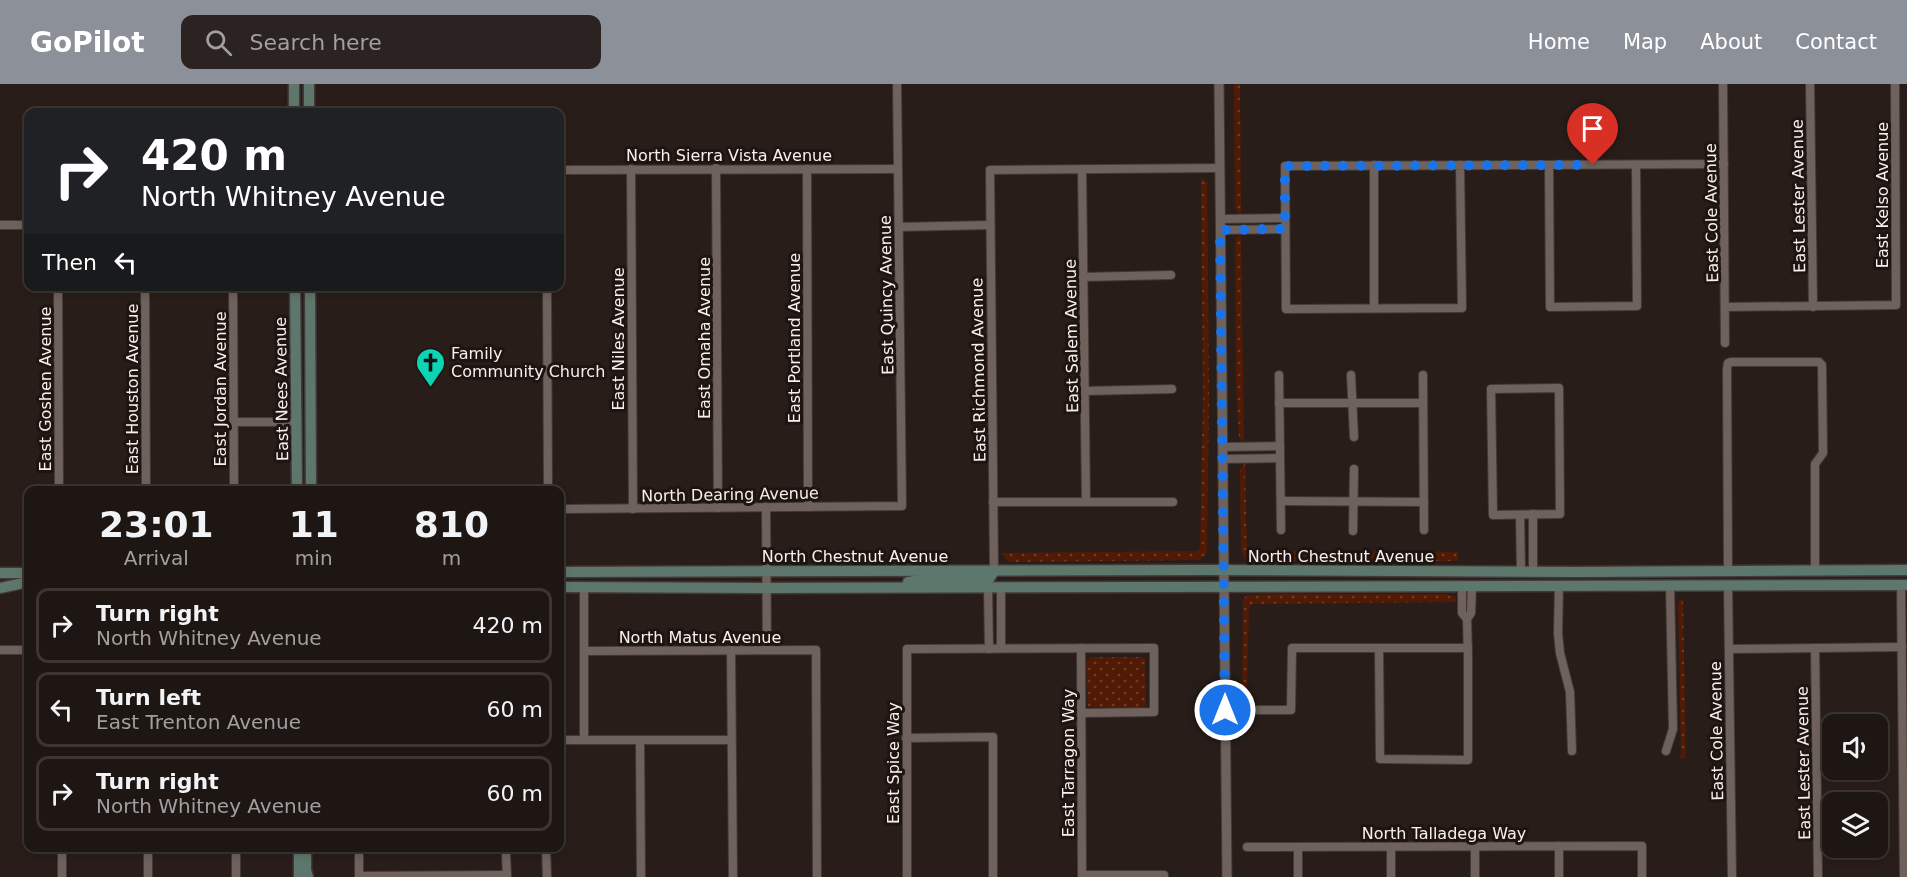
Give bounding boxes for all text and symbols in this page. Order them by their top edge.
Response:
search box [181,15,601,69]
text: GoPilot [30,26,145,59]
icon: search [202,26,235,59]
text: Search here [250,30,382,55]
text: Home [1528,30,1590,54]
text: Map [1623,30,1667,54]
text: About [1700,30,1762,54]
text: Contact [1795,30,1877,54]
pin [1567,103,1618,165]
icon: arrive [1576,112,1609,145]
street label: East Lester Avenue [1788,119,1809,273]
street label: East Kelso Avenue [1873,122,1892,268]
text: 420 m [141,131,287,180]
icon: right [42,132,120,210]
street label: East Cole Avenue [1701,143,1722,283]
street label: North Sierra Vista Avenue [626,146,832,165]
text: North Whitney Avenue [141,181,446,212]
street label: East Quincy Avenue [876,215,897,375]
icon: left [109,246,142,279]
text: Then [42,250,97,275]
street label: East Portland Avenue [785,253,804,423]
street label: East Omaha Avenue [695,257,714,419]
street label: East Salem Avenue [1061,259,1082,413]
street label: East Niles Avenue [609,267,628,411]
street label: East Richmond Avenue [967,278,990,462]
street label: East Houston Avenue [123,304,142,474]
street label: East Goshen Avenue [36,307,55,471]
street label: East Jordan Avenue [211,311,230,467]
street label: East Nees Avenue [271,317,292,461]
place label: Family Community Church [451,344,605,381]
church icon: Family Community Church [414,346,446,388]
street label: North Dearing Avenue [641,483,819,506]
text: 23:01 [99,504,214,545]
text: 11 [289,504,339,545]
text: 810 [414,504,489,545]
text: Arrival [124,546,189,570]
text: min [295,546,333,570]
text: m [442,546,461,570]
street label: North Chestnut Avenue [762,547,948,566]
street label: North Chestnut Avenue [1248,547,1434,566]
text: Turn right [96,601,219,626]
icon: right [45,609,78,642]
text: 420 m [473,613,543,638]
text: North Whitney Avenue [96,626,322,650]
street label: North Matus Avenue [619,628,781,647]
street label: East Cole Avenue [1706,661,1727,801]
position arrow [1193,678,1257,742]
text: Turn left [96,685,201,710]
street label: East Lester Avenue [1793,686,1814,840]
street label: East Tarragon Way [1059,689,1078,837]
icon: left [45,693,78,726]
text: 60 m [487,697,543,722]
street label: East Spice Way [884,702,903,824]
text: East Trenton Avenue [96,710,301,734]
map controls [1822,714,1888,858]
button: sound [1822,714,1888,780]
text: Turn right [96,769,219,794]
icon: right [45,777,78,810]
text: 60 m [487,781,543,806]
button: layers [1822,792,1888,858]
text: North Whitney Avenue [96,794,322,818]
street label: North Talladega Way [1362,824,1526,843]

